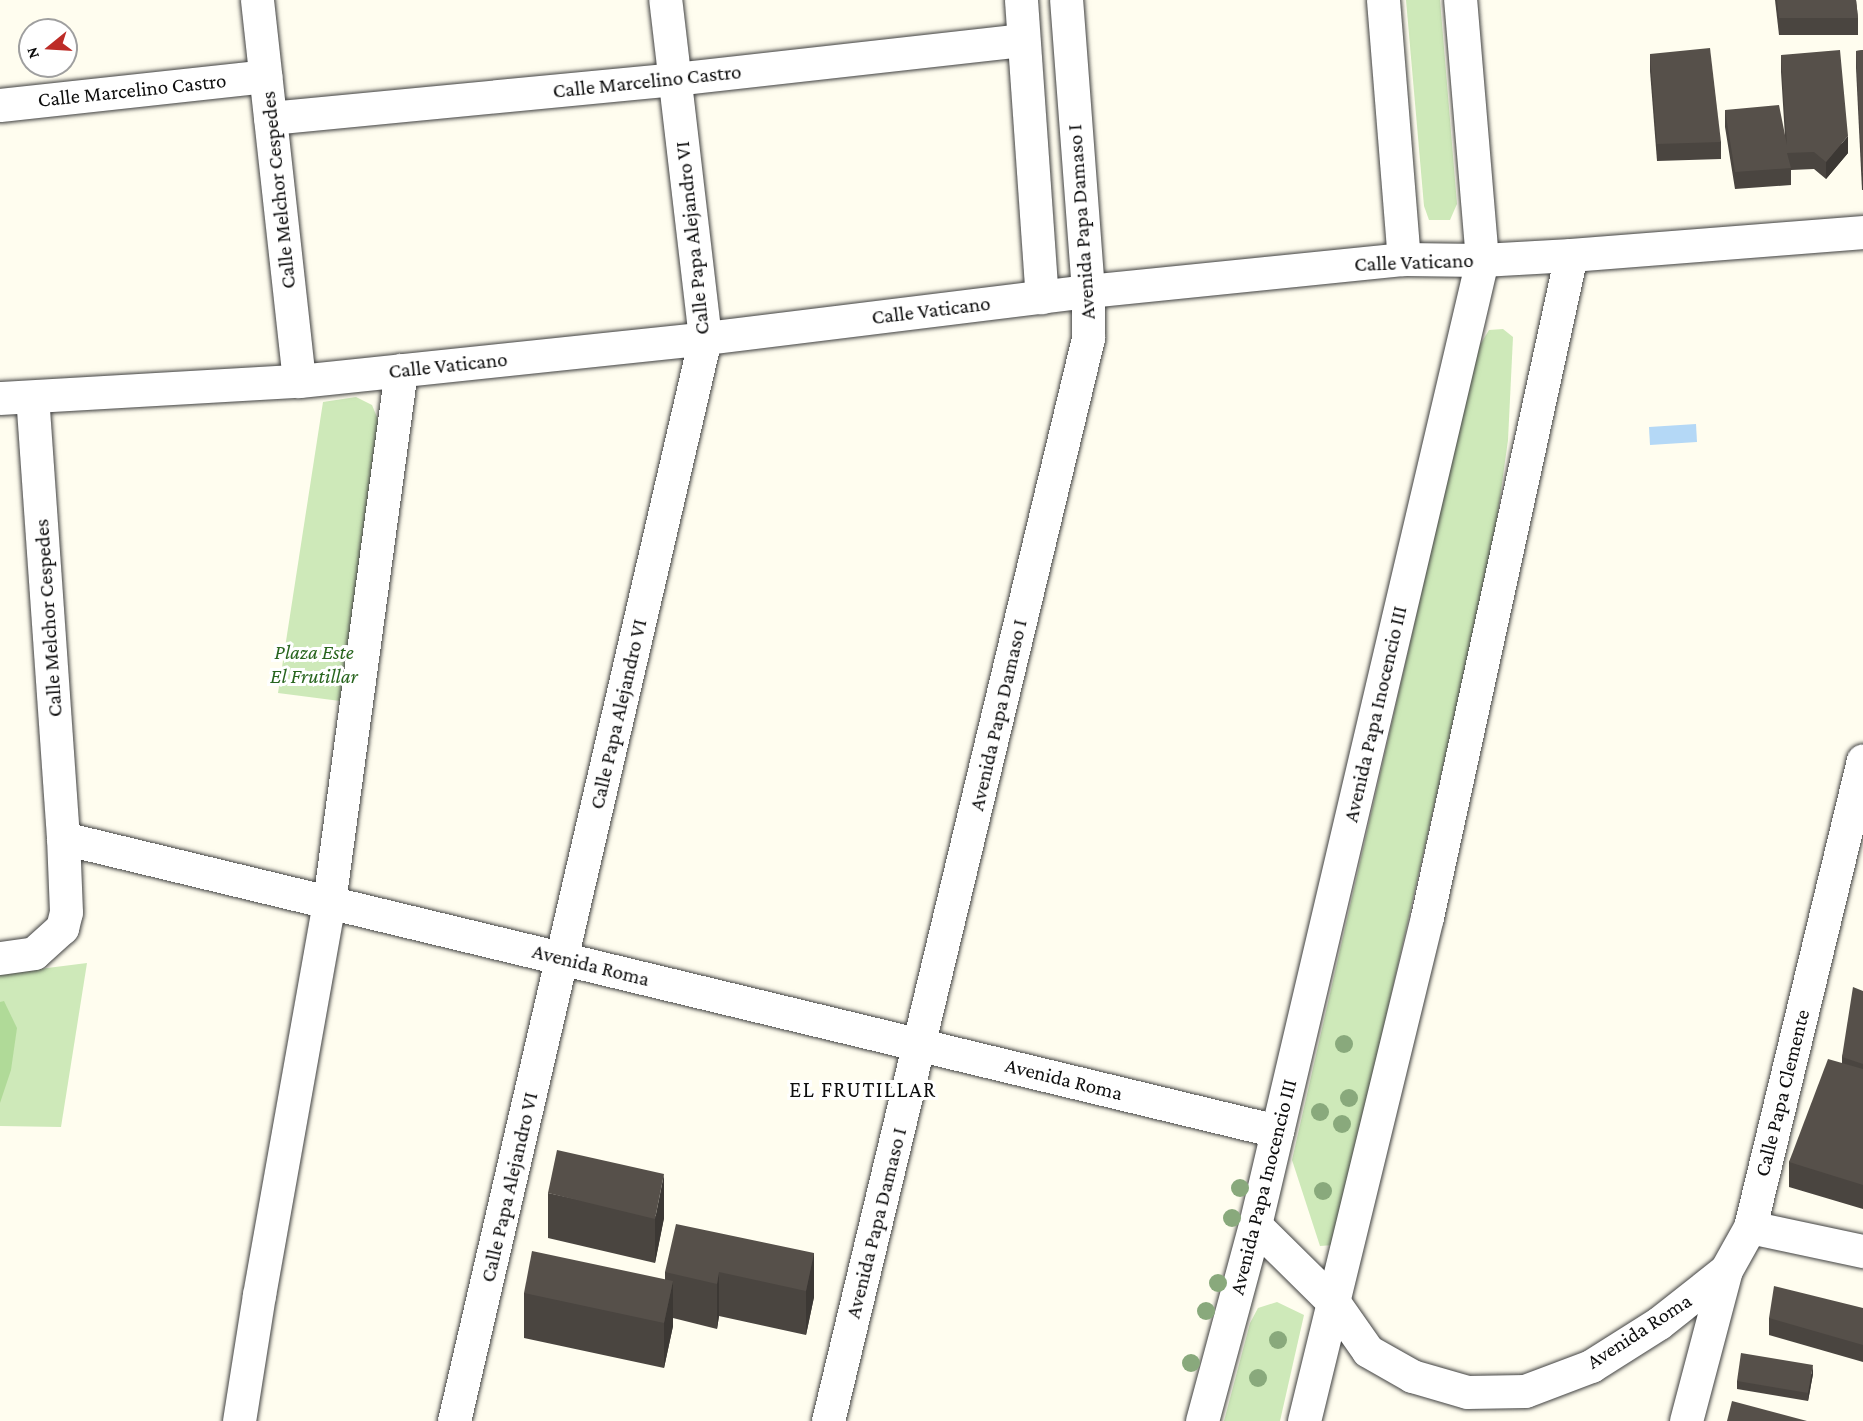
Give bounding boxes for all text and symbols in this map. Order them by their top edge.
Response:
north arrow [18,18,78,78]
text: N [23,45,42,61]
street label: Calle Marcelino Castro [551,59,743,103]
street label: Calle Marcelino Castro [36,68,228,112]
street label: Calle Melchor Cespedes [255,90,301,290]
street label: Avenida Papa Damaso I [1062,124,1100,320]
street label: Calle Papa Alejandro VI [669,140,715,336]
street label: Calle Vaticano [1354,247,1474,277]
street label: Calle Vaticano [870,290,992,330]
street label: Calle Vaticano [387,346,509,384]
street label: Calle Melchor Cespedes [29,518,67,718]
street label: Avenida Papa Inocencio III [1338,603,1412,825]
street label: Calle Papa Alejandro VI [584,616,652,812]
street label: Avenida Papa Damaso I [964,617,1032,813]
park label: Plaza Este El Frutillar [270,639,358,689]
street label: Avenida Roma [530,938,652,992]
street label: Calle Papa Clemente [1749,1007,1815,1179]
street label: Avenida Roma [1003,1052,1125,1106]
district label: EL FRUTILLAR [789,1077,937,1103]
street label: Avenida Papa Inocencio III [1224,1077,1302,1297]
street label: Calle Papa Alejandro VI [475,1089,543,1285]
street label: Avenida Papa Damaso I [840,1125,912,1321]
street label: Avenida Roma [1582,1288,1696,1374]

